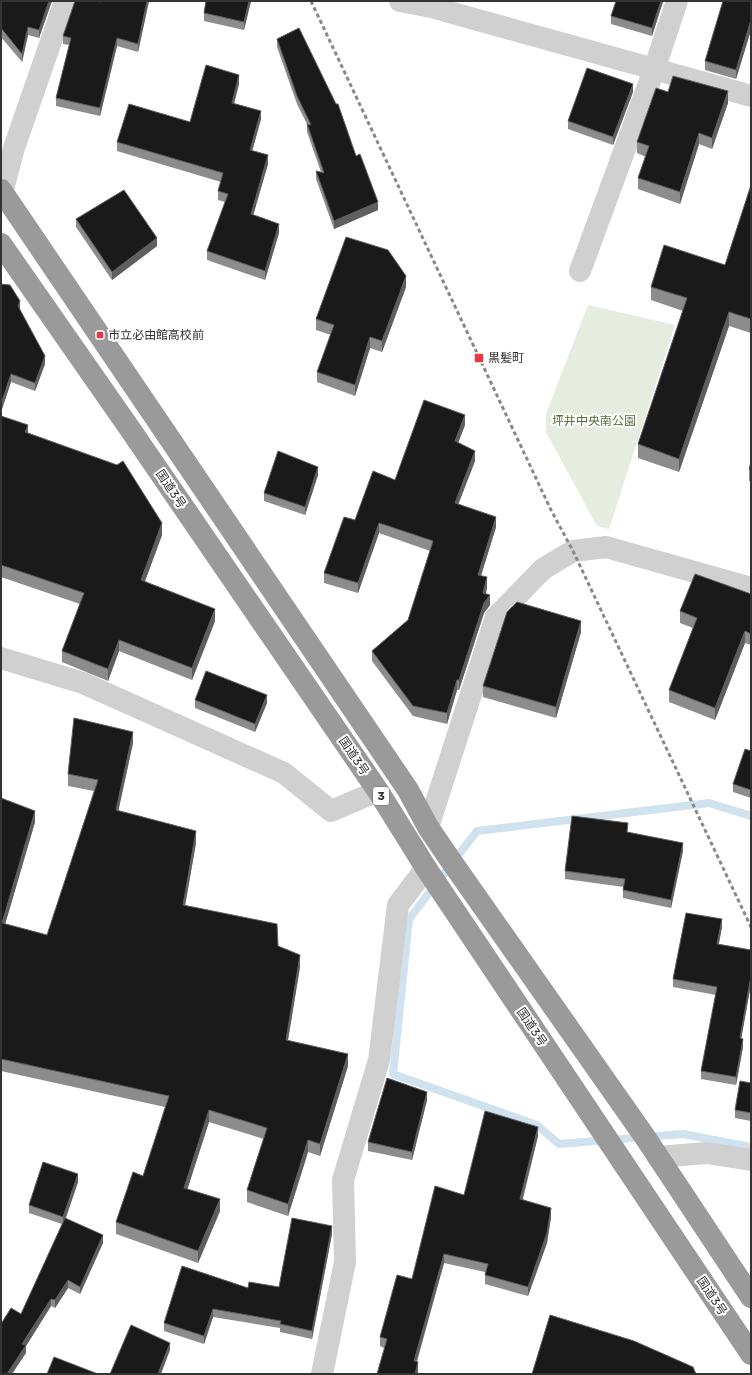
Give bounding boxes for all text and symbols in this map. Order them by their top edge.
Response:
place label: 市立必由館高校前 [108,328,204,342]
marker: 市立必由館高校前 [95,330,105,340]
place label: 黒髪町 [488,351,524,365]
marker: 黒髪町 [473,352,485,364]
park label: 坪井中央南公園 [552,414,636,428]
street label: 国道3号 [153,467,189,511]
street label: 国道3号 [336,734,372,778]
road number: 3 [373,787,389,805]
street label: 国道3号 [514,1005,550,1049]
street label: 国道3号 [694,1274,730,1318]

